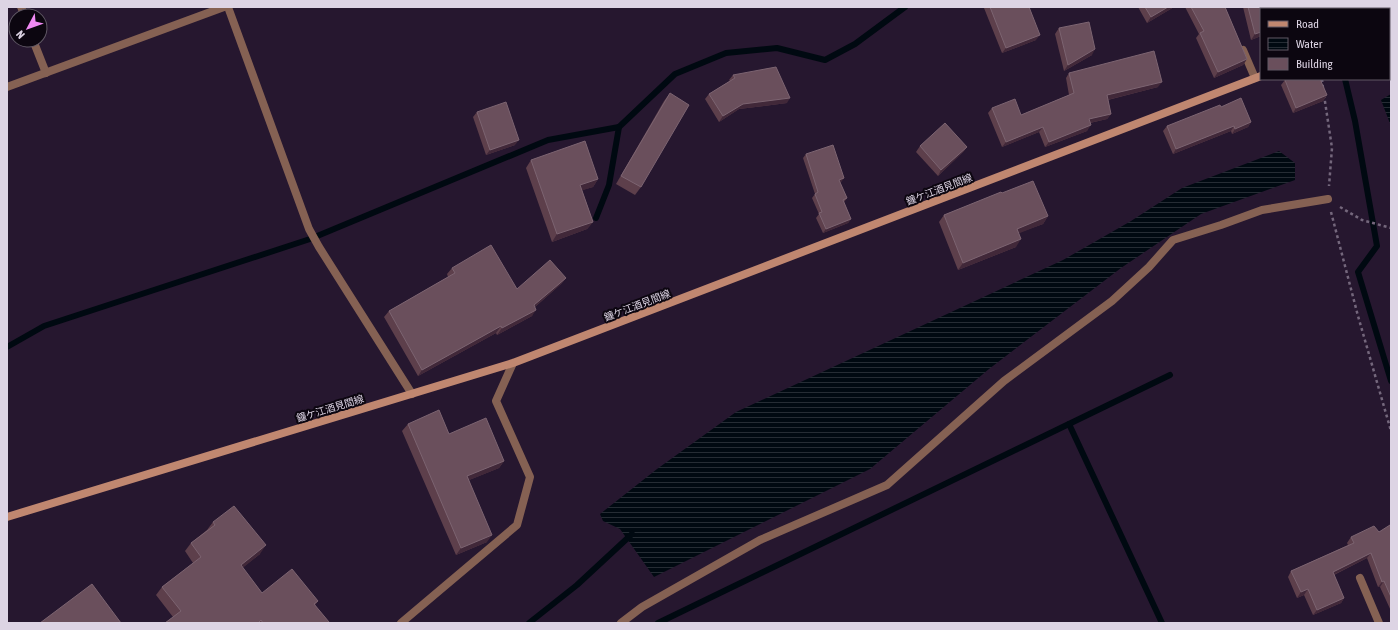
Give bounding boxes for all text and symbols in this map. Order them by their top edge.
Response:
north arrow [8,8,48,48]
legend [1260,8,1390,80]
text: Road [1296,17,1319,31]
text: N [14,28,27,41]
text: Water [1296,37,1323,51]
text: Building [1296,57,1334,71]
street label: 鐘ケ江酒見間線 [905,172,974,207]
street label: 鐘ケ江酒見間線 [603,288,672,323]
street label: 鐘ケ江酒見間線 [295,393,365,424]

